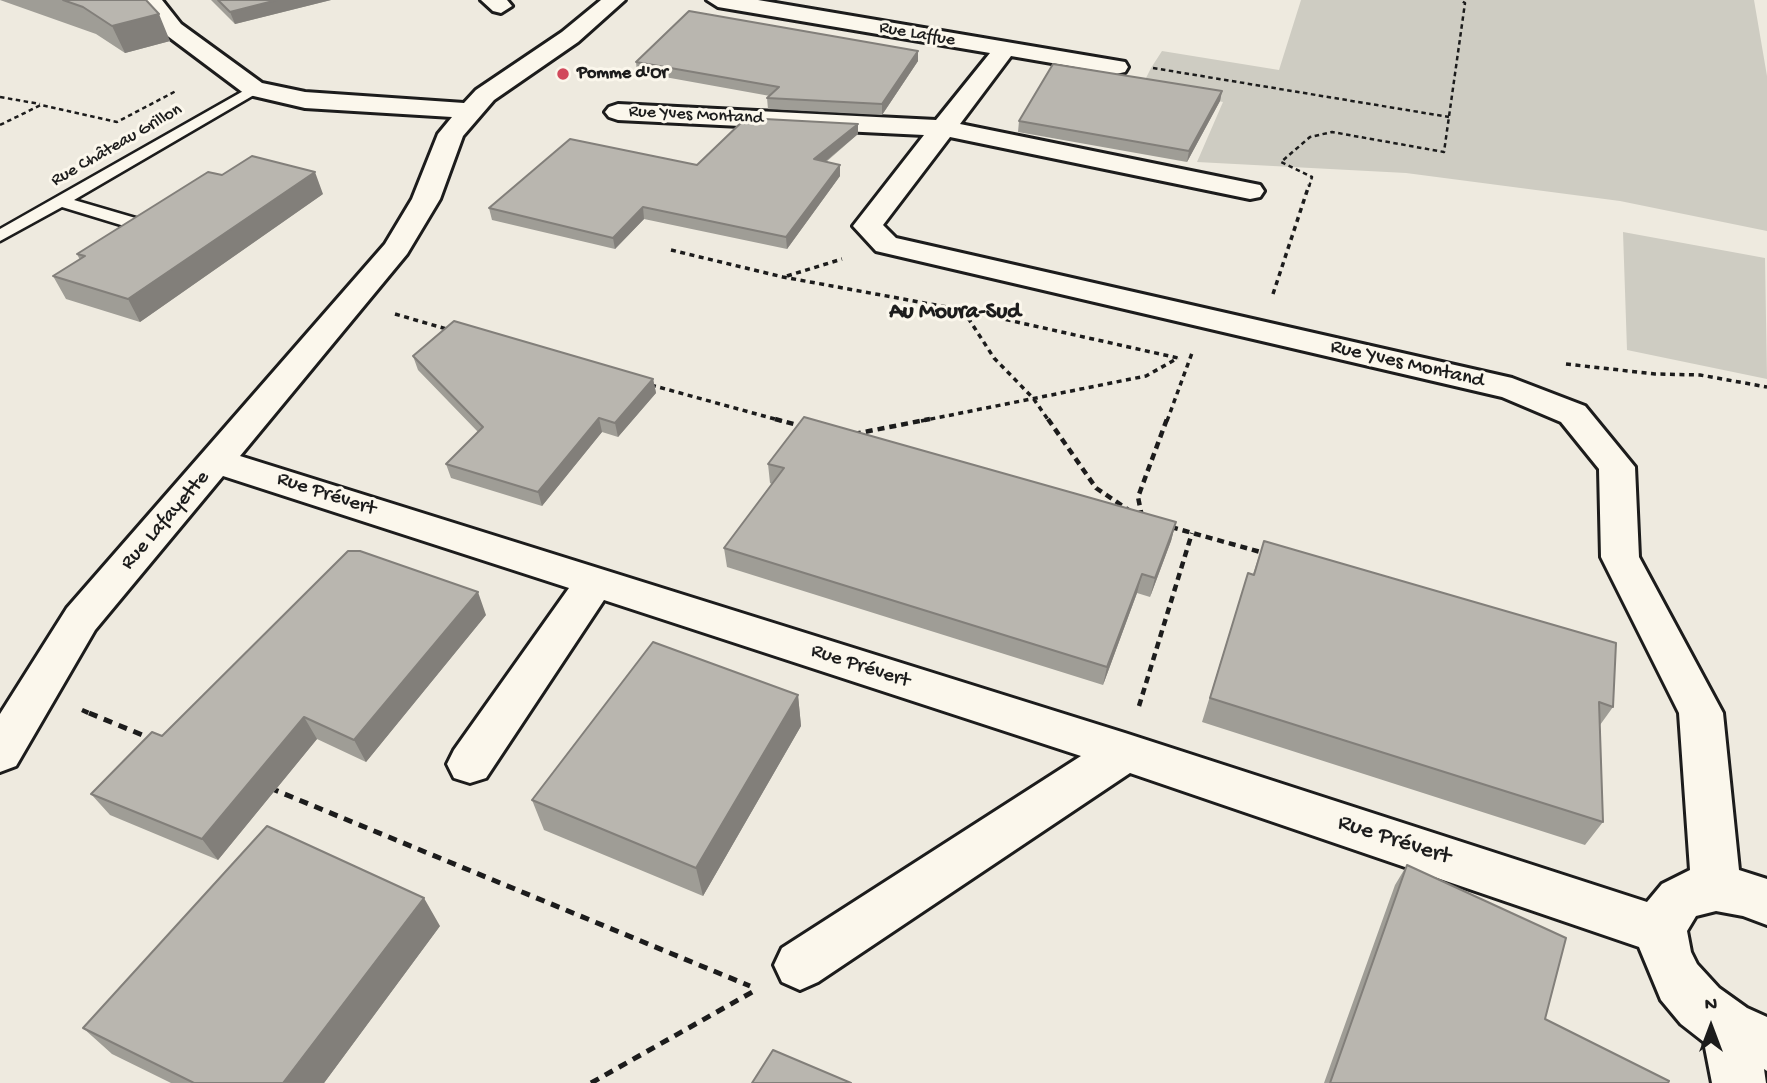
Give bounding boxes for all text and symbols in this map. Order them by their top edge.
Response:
street label: Rue Laffue [877,18,957,52]
place label: Pomme d'Or [577,63,668,85]
marker: Pomme d'Or [555,66,571,82]
street label: Rue Château Grillon [48,100,186,192]
street label: Rue Yves Montand [628,102,764,130]
district label: Au Moura-Sud [889,299,1021,327]
street label: Rue Yves Montand [1328,335,1486,395]
street label: Rue Lafayette [116,466,216,576]
street label: Rue Prévert [273,467,379,523]
street label: Rue Prévert [807,639,913,695]
street label: Rue Prévert [1334,809,1454,873]
north arrow [1676,992,1746,1062]
text: N [1705,994,1717,1017]

